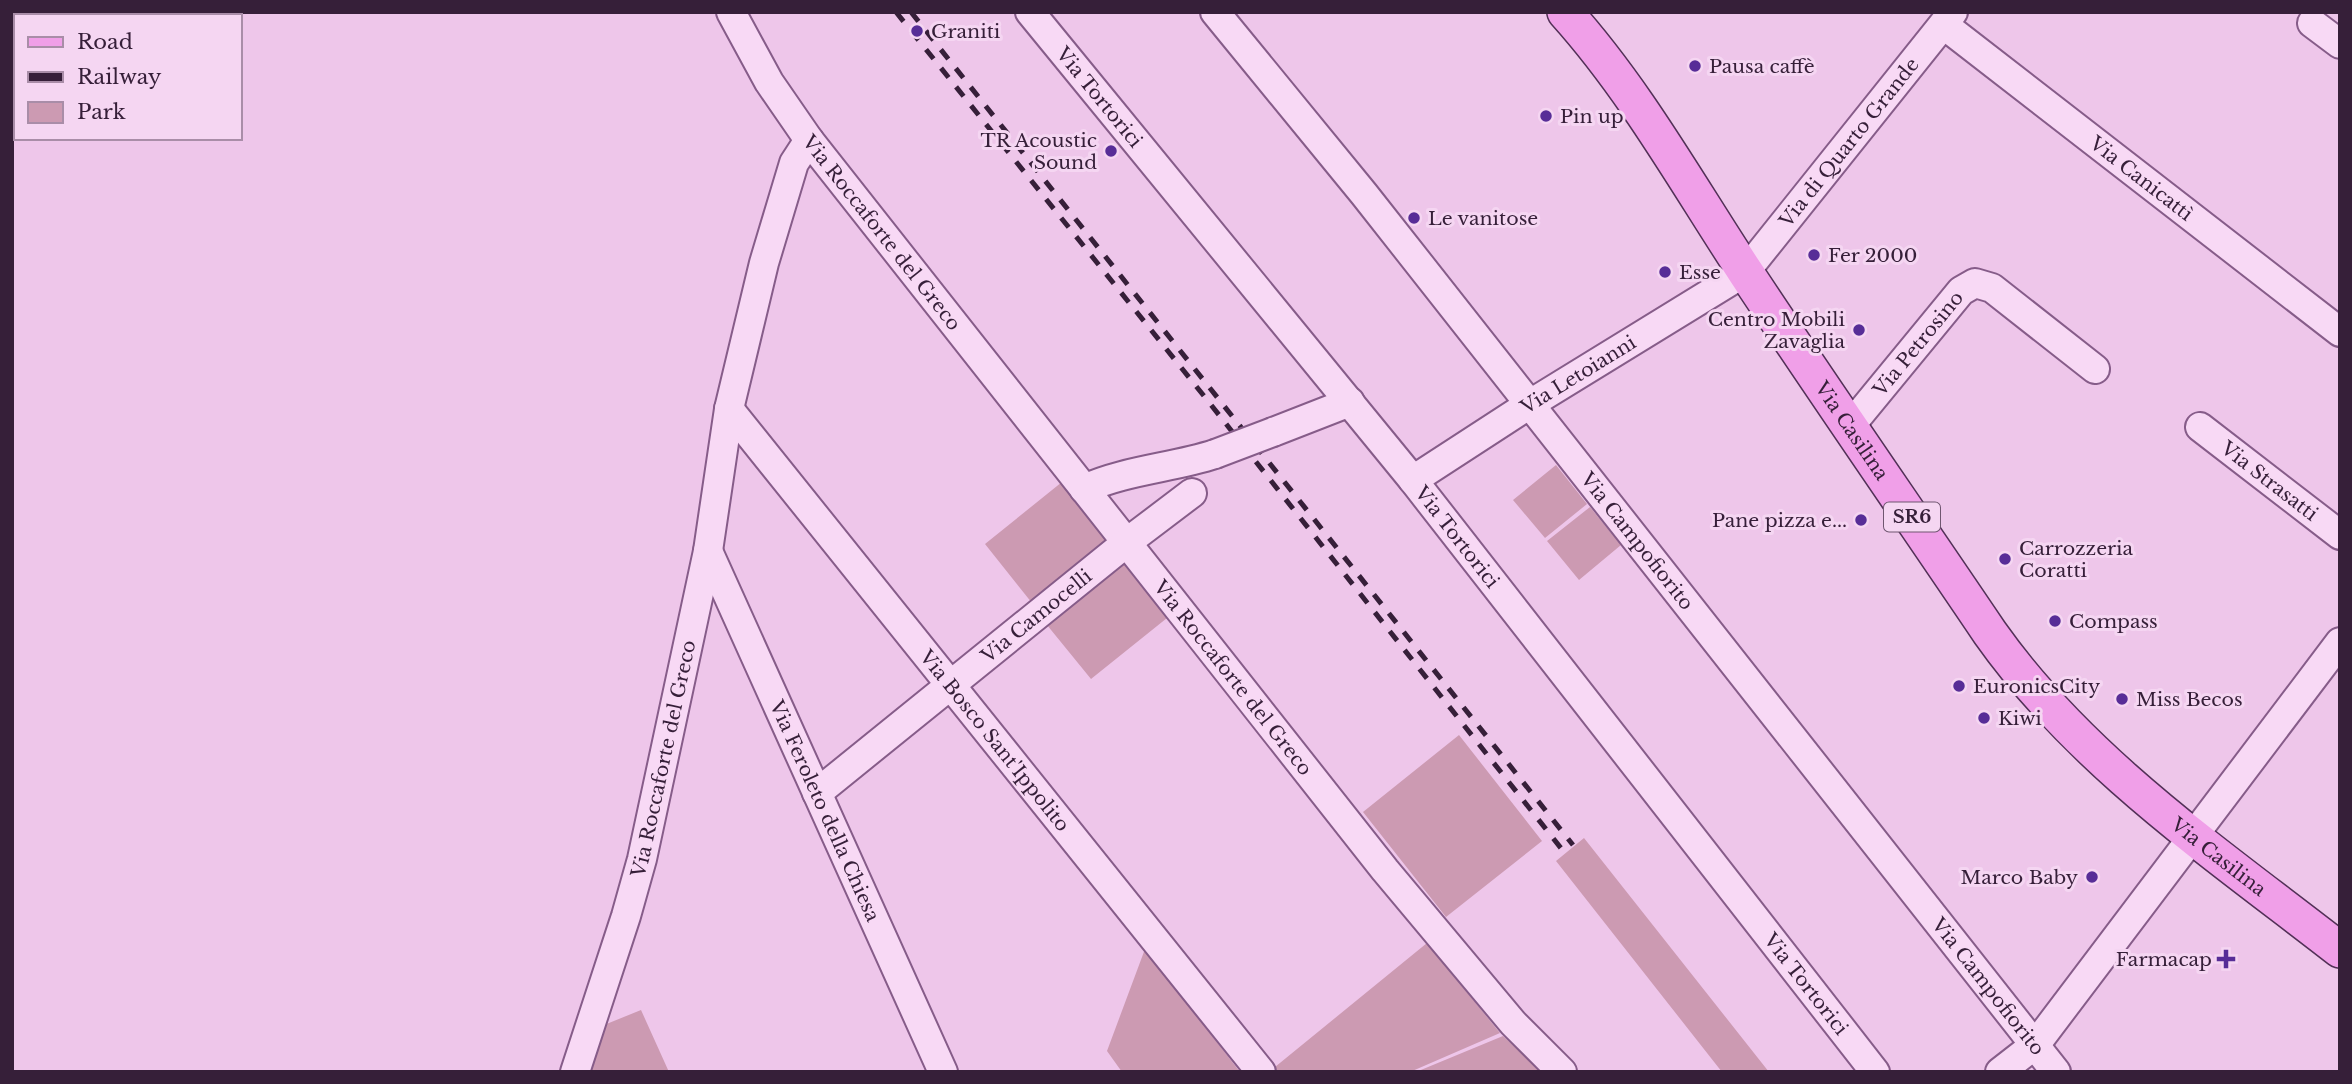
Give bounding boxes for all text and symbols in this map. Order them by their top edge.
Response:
legend [14,14,242,140]
place label: Graniti [931,20,1001,43]
marker: Graniti [909,23,925,39]
text: Road [77,29,133,55]
street label: Via Tortorici [1051,42,1147,153]
street label: Via di Quarto Grande [1774,53,1924,233]
place label: Pausa caffè [1709,55,1815,78]
marker: Pausa caffè [1687,58,1703,74]
text: Railway [77,64,162,90]
text: Park [77,99,126,125]
place label: Pin up [1560,105,1624,128]
marker: Pin up [1538,108,1554,124]
place label: TR Acoustic Sound [981,129,1097,174]
street label: Via Roccaforte del Greco [797,130,966,335]
street label: Via Canicattì [2084,131,2198,226]
marker: TR Acoustic Sound [1103,143,1119,159]
place label: Le vanitose [1428,207,1538,230]
marker: Le vanitose [1406,210,1422,226]
place label: Fer 2000 [1828,244,1917,267]
marker: Fer 2000 [1806,247,1822,263]
place label: Esse [1679,261,1721,284]
marker: Esse [1657,264,1673,280]
street label: Via Petrosino [1868,286,1968,402]
place label: Centro Mobili Zavaglia [1708,308,1846,353]
marker: Centro Mobili Zavaglia [1851,322,1867,338]
street label: Via Letoianni [1516,331,1641,420]
street label: Via Casilina [1810,376,1894,485]
street label: Via Strasatti [2216,436,2323,526]
street label: Via Campofiorito [1575,467,1698,615]
street label: Via Tortorici [1410,481,1504,593]
road number: SR6 [1884,503,1940,532]
place label: Pane pizza e... [1712,509,1847,532]
marker: Pane pizza e... [1853,512,1869,528]
place label: Carrozzeria Coratti [2019,537,2134,582]
marker: Carrozzeria Coratti [1997,551,2013,567]
street label: Via Camocelli [976,564,1097,668]
street label: Via Roccaforte del Greco [1148,575,1317,780]
place label: Compass [2069,610,2158,633]
marker: Compass [2047,613,2063,629]
street label: Via Roccaforte del Greco [626,638,701,881]
street label: Via Bosco Sant'Ippolito [914,645,1074,836]
place label: EuronicsCity [1973,675,2100,698]
marker: EuronicsCity [1951,678,1967,694]
place label: Miss Becos [2136,688,2243,711]
marker: Miss Becos [2114,691,2130,707]
street label: Via Feroleto della Chiesa [764,696,885,926]
place label: Kiwi [1998,707,2042,730]
marker: Kiwi [1976,710,1992,726]
street label: Via Casilina [2166,812,2271,901]
place label: Marco Baby [1961,866,2078,889]
marker: Marco Baby [2084,869,2100,885]
street label: Via Campofiorito [1926,913,2049,1060]
street label: Via Tortorici [1758,928,1853,1040]
place label: Farmacap [2116,948,2212,971]
marker: Farmacap [2218,951,2234,967]

